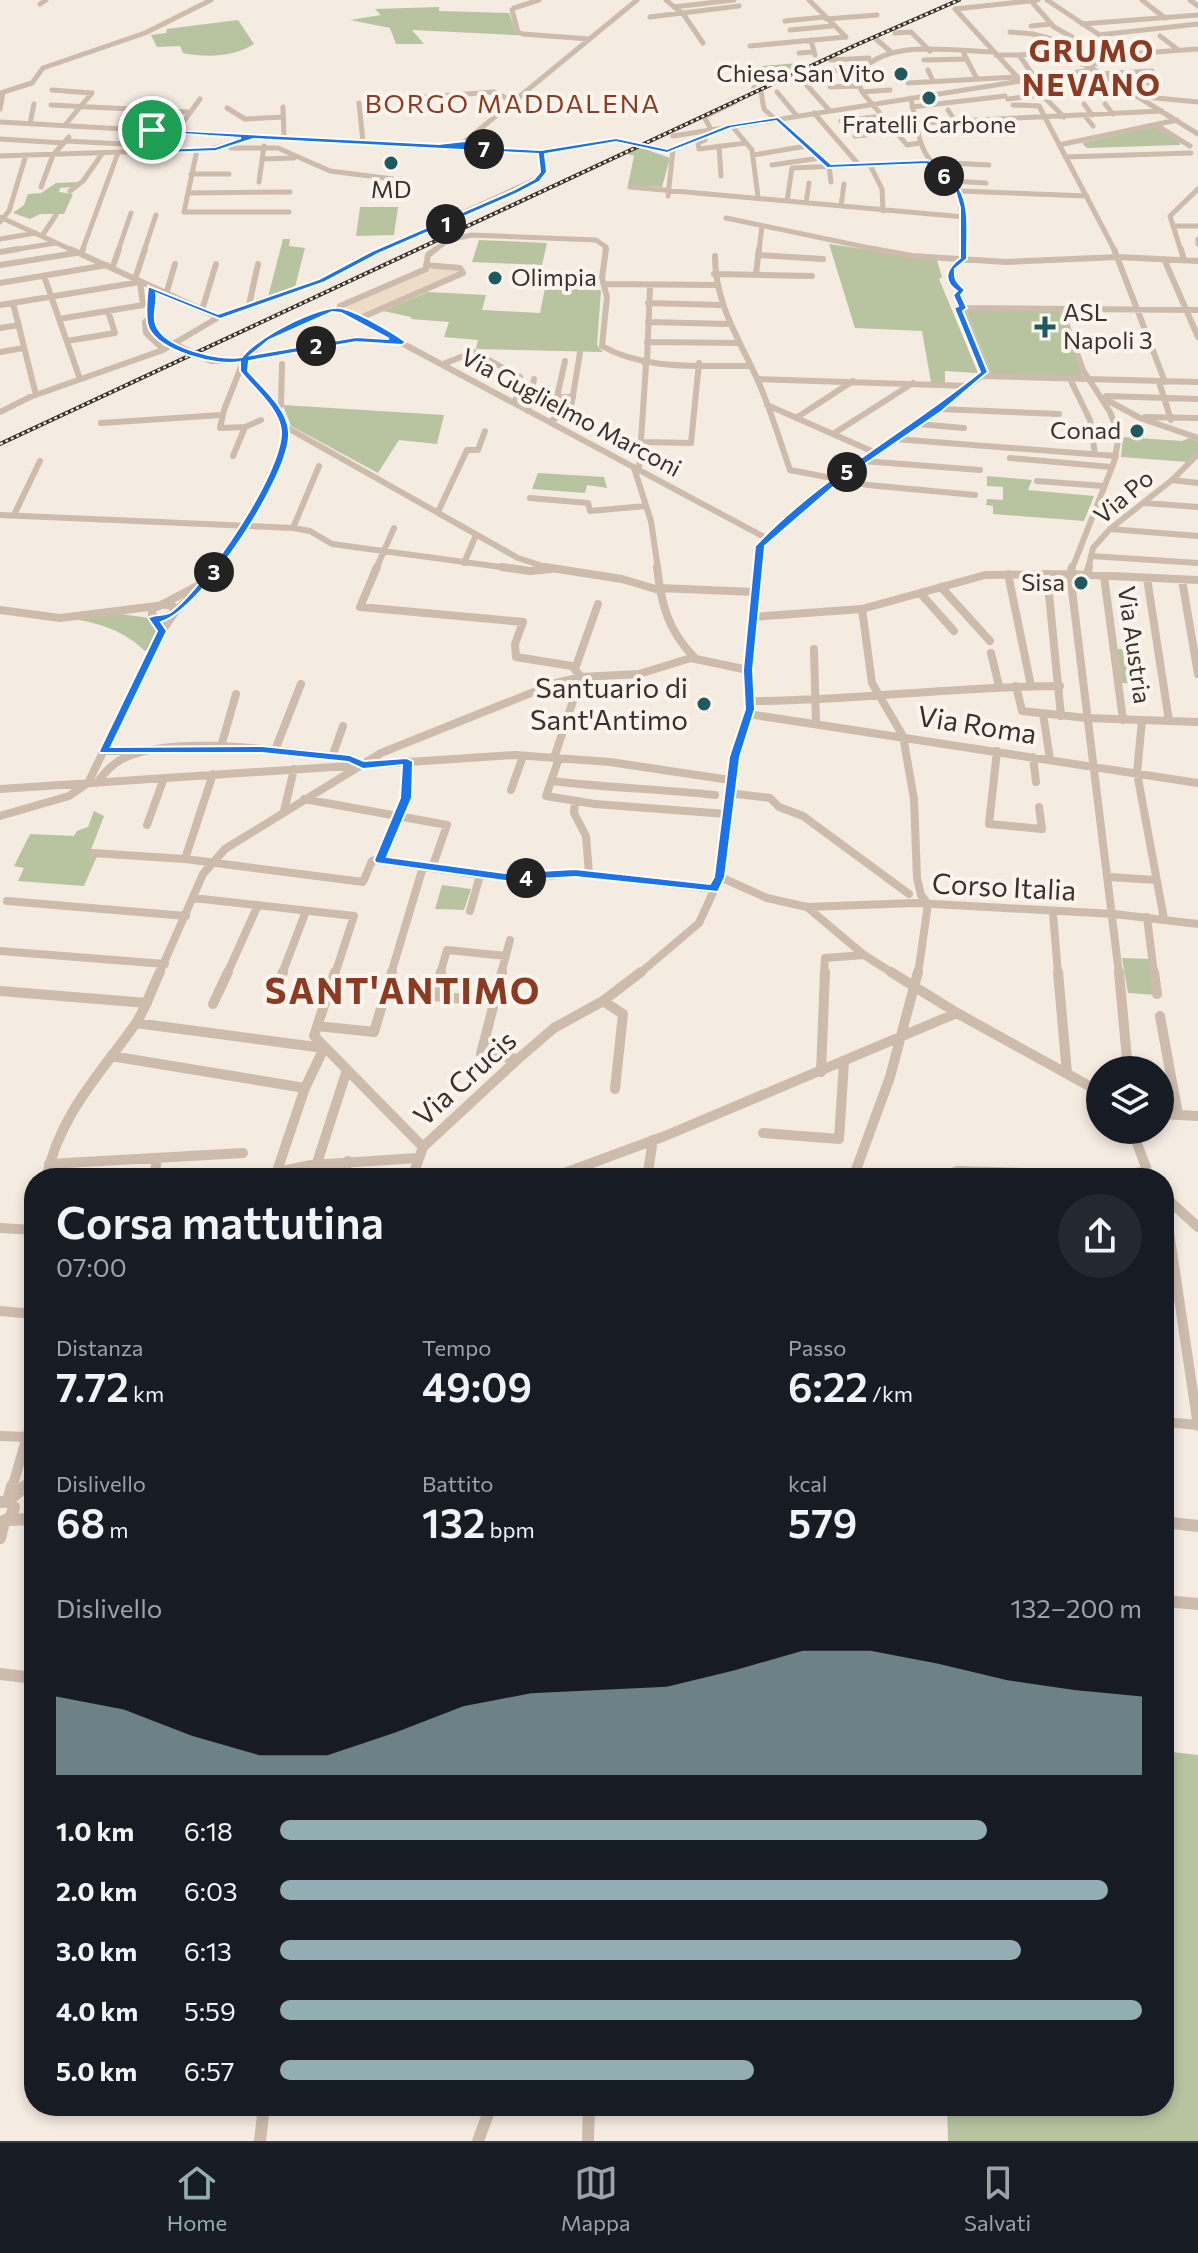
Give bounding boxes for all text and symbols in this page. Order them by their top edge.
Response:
district label: GRUMO NEVANO [1022,31,1162,102]
place label: Chiesa San Vito [716,58,885,87]
marker: Chiesa San Vito [892,65,910,83]
district label: BORGO MADDALENA [365,87,661,118]
marker: Fratelli Carbone [920,89,938,107]
pin [118,96,186,164]
icon: arrive [130,108,174,152]
place label: Fratelli Carbone [842,109,1016,138]
pin: 7 [464,129,504,169]
text: 7 [478,135,490,162]
marker: MD [382,154,400,172]
pin: 6 [924,156,964,196]
text: 6 [937,162,951,189]
place label: MD [371,174,411,203]
pin: 1 [426,204,466,244]
text: 1 [441,210,451,237]
place label: Olimpia [511,262,597,291]
marker: Olimpia [486,269,504,287]
place label: ASL Napoli 3 [1063,297,1153,354]
marker: ASL Napoli 3 [1034,316,1056,338]
pin: 2 [296,326,336,366]
text: 2 [310,332,322,359]
street label: Via Guglielmo Marconi [457,341,687,482]
place label: Conad [1050,415,1121,444]
marker: Conad [1128,422,1146,440]
pin: 5 [827,452,867,492]
text: 5 [841,458,853,485]
street label: Via Po [1087,463,1159,529]
pin: 3 [194,552,234,592]
text: 3 [208,558,220,585]
place label: Sisa [1021,567,1065,596]
marker: Sisa [1072,574,1090,592]
street label: Via Austria [1113,584,1158,705]
place label: Santuario di Sant'Antimo [530,670,688,736]
marker: Santuario di Sant'Antimo [695,695,713,713]
street label: Via Roma [915,698,1039,750]
pin: 4 [506,858,546,898]
text: 4 [519,864,533,891]
street label: Corso Italia [931,865,1077,907]
district label: SANT'ANTIMO [265,967,541,1011]
street label: Via Crucis [406,1022,523,1132]
map controls [1086,1056,1174,1144]
button: layers [1086,1056,1174,1144]
text: Corsa mattutina [56,1194,384,1248]
button: share [1058,1194,1142,1278]
text: 07:00 [56,1251,127,1282]
text: Distanza [56,1334,143,1361]
text: Tempo [422,1334,491,1361]
text: Passo [788,1334,846,1361]
text: 7.72 [56,1361,129,1410]
text: 49:09 [422,1361,532,1410]
text: 6:22 [788,1361,868,1410]
text: km [129,1380,164,1407]
text: /km [868,1380,913,1407]
text: Dislivello [56,1470,146,1497]
text: Battito [422,1470,493,1497]
text: kcal [788,1470,827,1497]
text: 68 [56,1497,105,1546]
text: 132 [422,1497,485,1546]
text: 579 [788,1497,857,1546]
text: m [105,1516,129,1543]
text: bpm [485,1516,535,1543]
text: Dislivello [56,1592,162,1623]
text: 132–200 m [1010,1592,1142,1623]
text: 1.0 km [56,1815,134,1846]
text: 6:18 [184,1815,233,1846]
text: 2.0 km [56,1875,137,1906]
text: 6:03 [184,1875,238,1906]
text: 3.0 km [56,1935,137,1966]
text: 6:13 [184,1935,232,1966]
text: 4.0 km [56,1995,138,2026]
text: 5:59 [184,1995,236,2026]
text: 5.0 km [56,2055,137,2086]
text: 6:57 [184,2055,235,2086]
tab: Home [167,2161,227,2236]
tab: Mappa [561,2161,631,2236]
tab: Salvati [964,2161,1031,2236]

